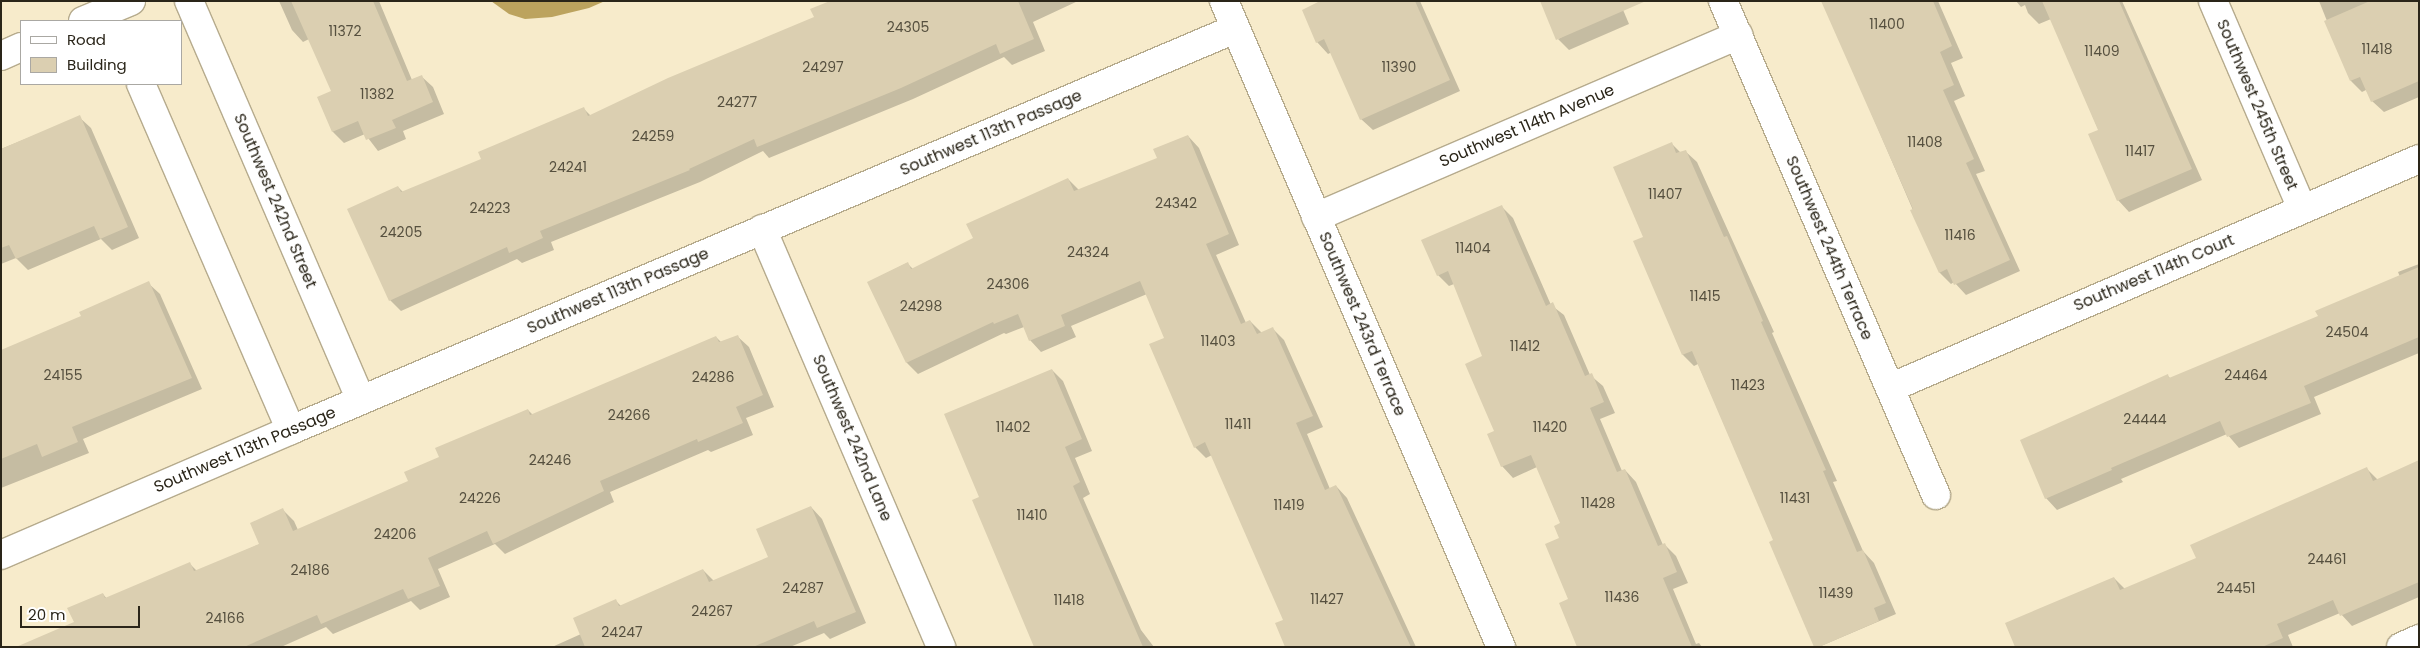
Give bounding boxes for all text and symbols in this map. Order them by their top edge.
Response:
house number: 11400 [1869,16,1905,32]
street label: Southwest 245th Street [2212,17,2302,193]
house number: 24305 [887,19,929,35]
legend [20,20,182,85]
house number: 11372 [329,23,361,39]
text: Road [67,29,106,50]
house number: 11418 [2361,41,2393,57]
house number: 11409 [2084,43,2120,59]
text: Building [67,54,127,75]
house number: 24297 [802,59,844,75]
house number: 11390 [1382,59,1416,75]
street label: Southwest 114th Avenue [1437,80,1617,172]
house number: 11382 [360,86,394,102]
street label: Southwest 113th Passage [897,86,1085,180]
house number: 24277 [717,94,757,110]
street label: Southwest 242nd Street [229,111,321,291]
house number: 24259 [632,128,674,144]
house number: 11408 [1907,134,1943,150]
house number: 11417 [2125,143,2155,159]
street label: Southwest 244th Terrace [1781,153,1877,343]
house number: 24241 [549,159,587,175]
house number: 11407 [1648,186,1682,202]
house number: 24342 [1155,195,1197,211]
house number: 24223 [469,200,511,216]
house number: 24205 [380,224,422,240]
house number: 11416 [1944,227,1976,243]
street label: Southwest 243rd Terrace [1314,229,1410,419]
street label: Southwest 114th Court [2071,230,2237,316]
house number: 11404 [1455,240,1491,256]
street label: Southwest 113th Passage [524,244,712,338]
house number: 24324 [1067,244,1109,260]
house number: 24306 [987,276,1029,292]
house number: 11415 [1689,288,1721,304]
house number: 24298 [900,298,942,314]
house number: 24504 [2325,324,2369,340]
house number: 11403 [1201,333,1235,349]
house number: 11412 [1510,338,1540,354]
street label: Southwest 242nd Lane [808,352,896,524]
house number: 24155 [44,367,82,383]
house number: 24464 [2224,367,2268,383]
house number: 24286 [692,369,734,385]
house number: 11423 [1731,377,1765,393]
street label: Southwest 113th Passage [151,403,339,497]
house number: 24266 [608,407,650,423]
house number: 24444 [2123,411,2167,427]
house number: 11411 [1225,416,1251,432]
house number: 11402 [996,419,1030,435]
house number: 11420 [1533,419,1567,435]
house number: 24246 [529,452,571,468]
house number: 24226 [459,490,501,506]
house number: 11431 [1780,490,1810,506]
house number: 11428 [1581,495,1615,511]
house number: 11419 [1273,497,1305,513]
house number: 11410 [1016,507,1048,523]
house number: 24206 [374,526,416,542]
house number: 24461 [2307,551,2347,567]
house number: 24186 [290,562,330,578]
house number: 24287 [782,580,824,596]
house number: 24451 [2217,580,2255,596]
house number: 11439 [1819,585,1853,601]
house number: 11436 [1605,589,1639,605]
house number: 11427 [1310,591,1344,607]
house number: 11418 [1053,592,1085,608]
scale bar [22,596,142,628]
house number: 24267 [691,603,733,619]
text: 20 m [28,604,66,625]
house number: 24166 [205,610,245,626]
house number: 24247 [601,624,643,640]

